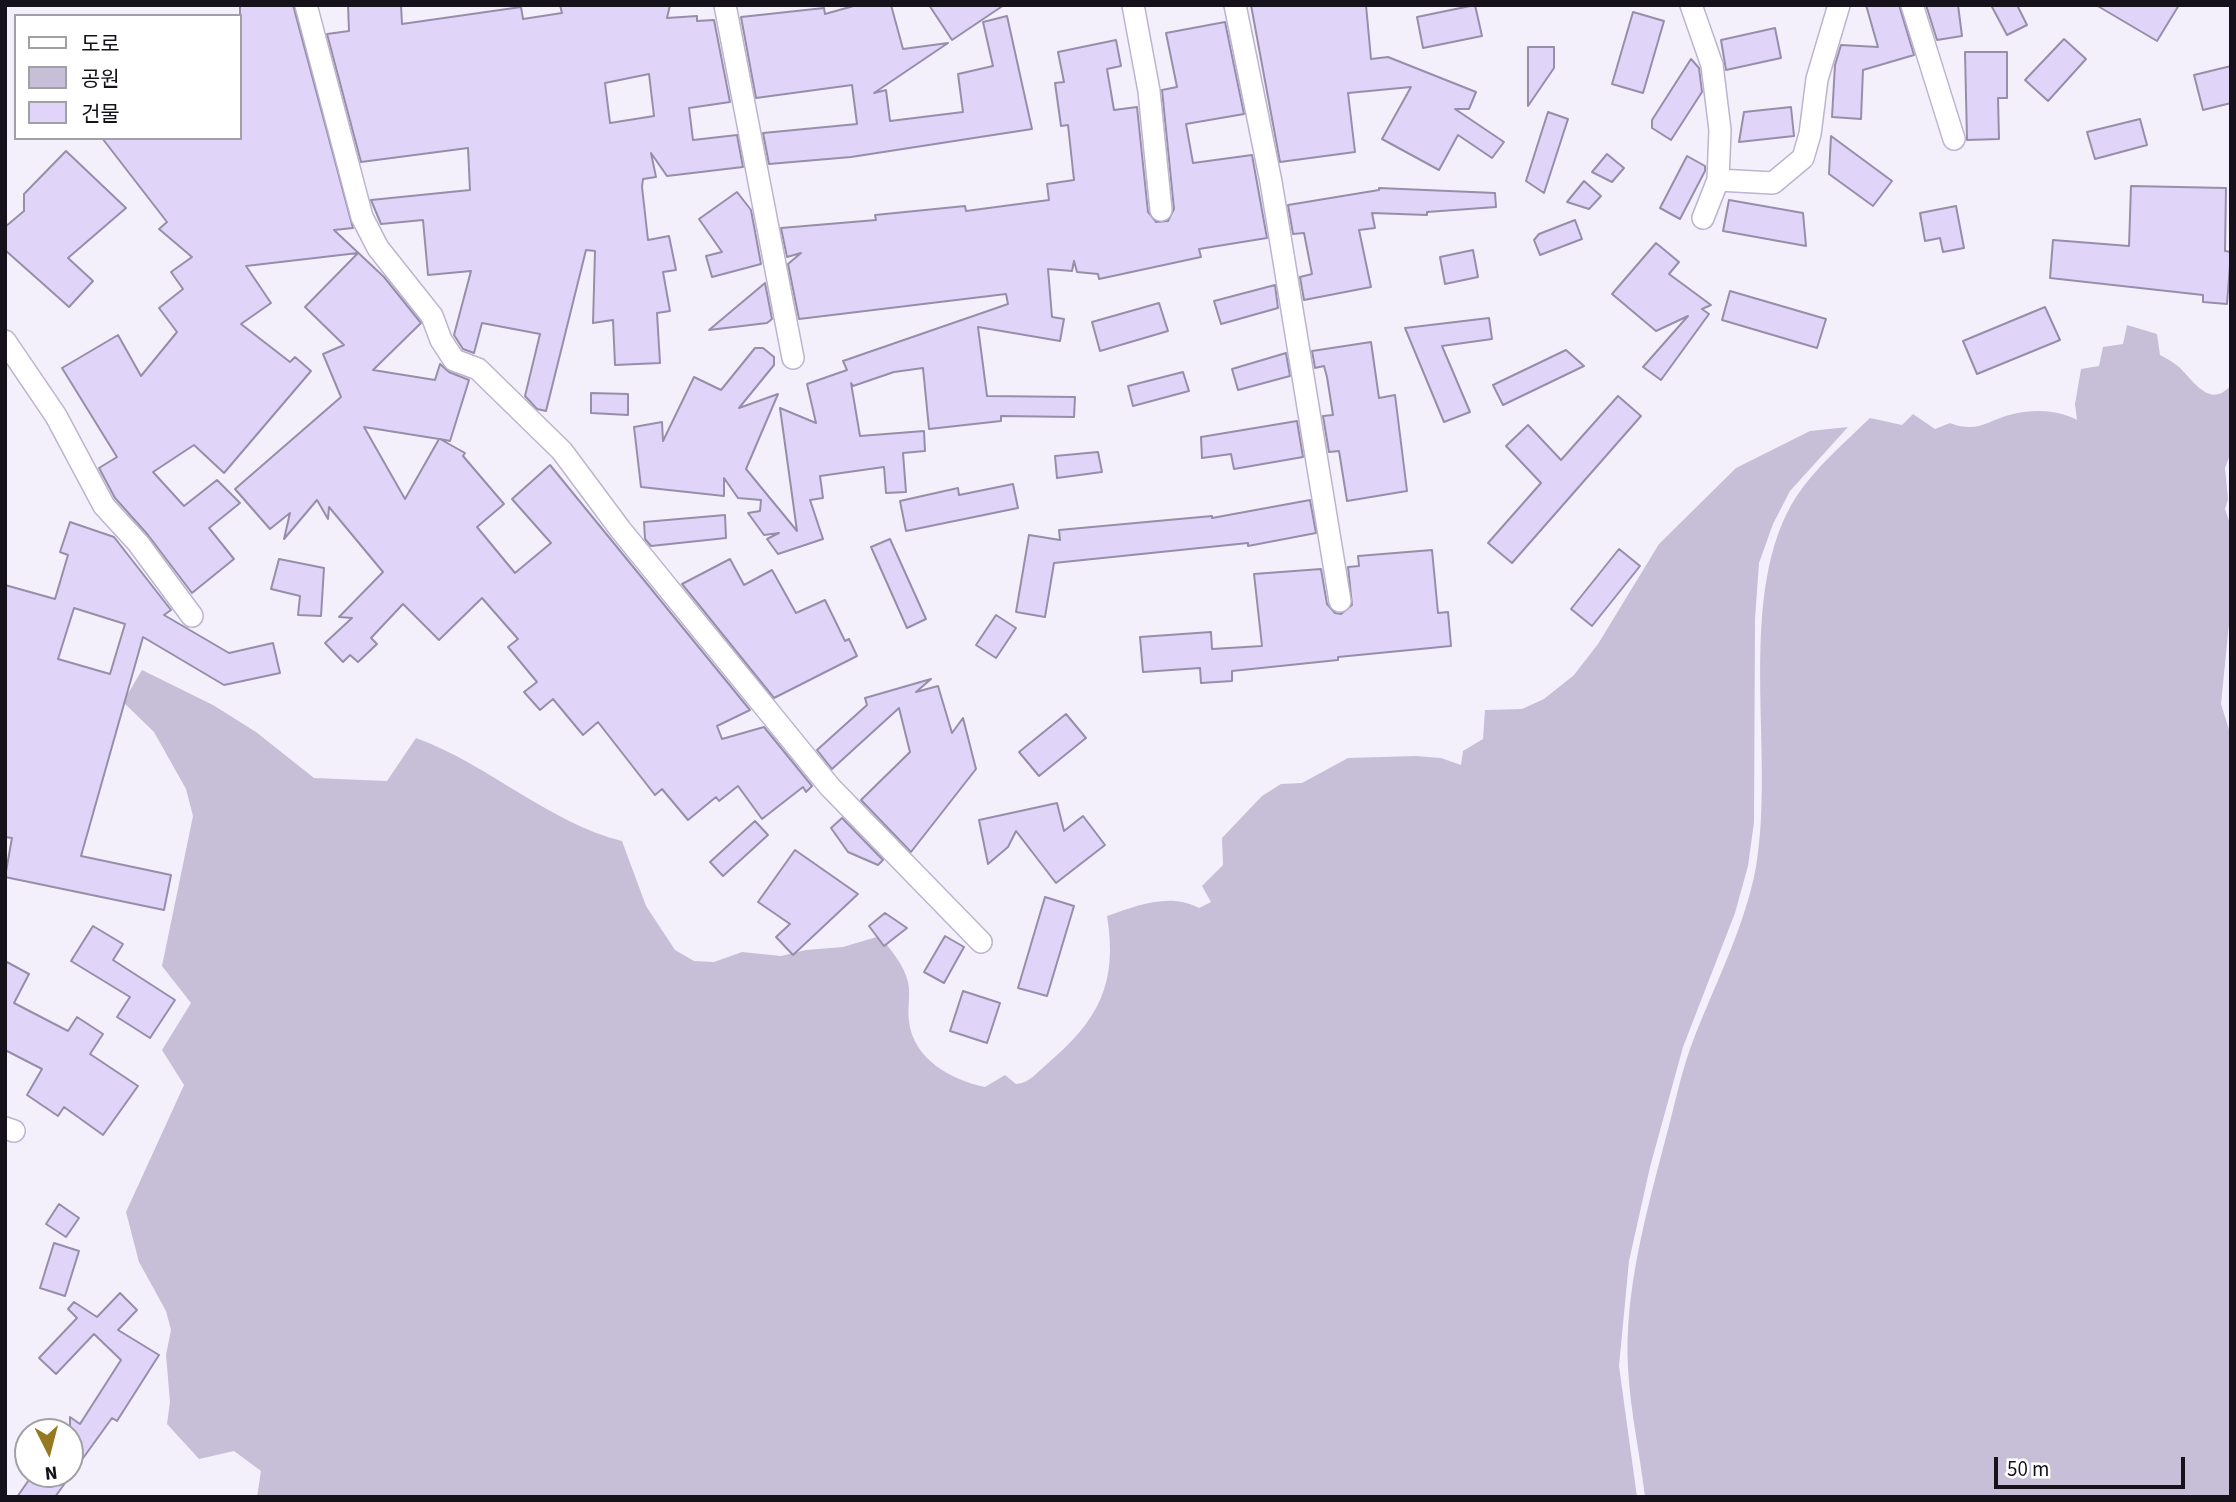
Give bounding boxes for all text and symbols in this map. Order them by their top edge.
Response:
legend [14,14,242,140]
text: 도로 [81,29,120,59]
text: 공원 [81,64,120,94]
text: 건물 [81,99,120,129]
north arrow [14,1418,84,1488]
scale bar [1998,1442,2189,1486]
text: 50 m [2007,1454,2049,1484]
text: N [43,1458,59,1486]

